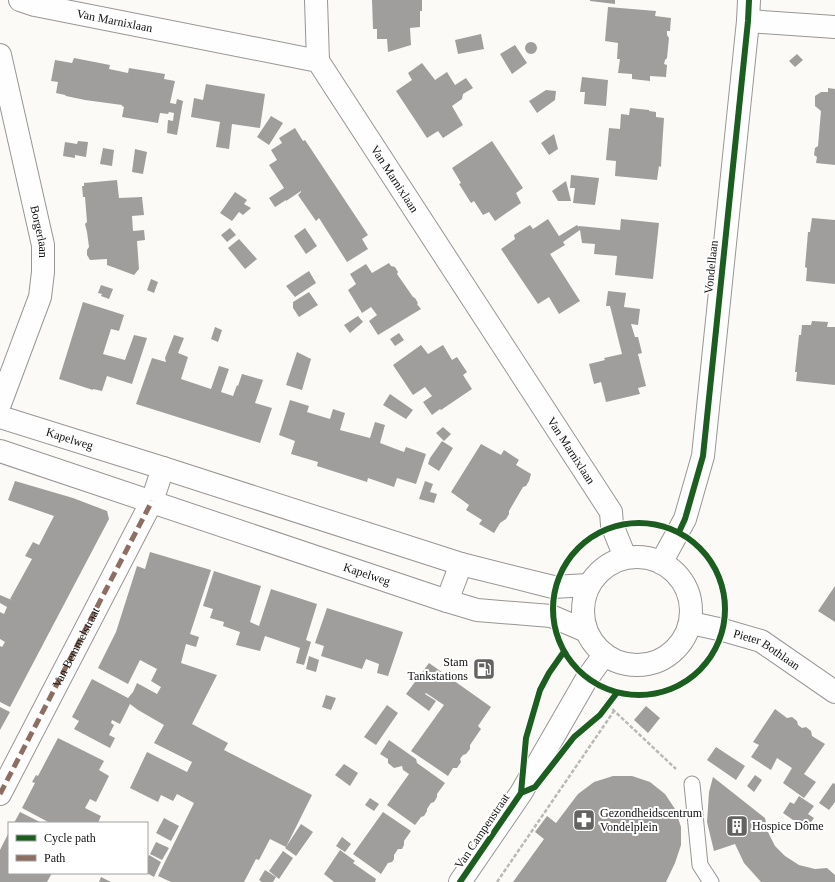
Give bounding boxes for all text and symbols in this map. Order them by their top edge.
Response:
street label: Van Marnixlaan [76,6,154,35]
street label: Van Marnixlaan [368,143,422,215]
street label: Borgerlaan [27,204,50,258]
street label: Vondellaan [701,240,721,294]
street label: Van Marnixlaan [544,415,598,487]
street label: Kapelweg [44,425,95,453]
street label: Kapelweg [342,560,392,588]
street label: Van Bemmelstraat [49,604,103,690]
street label: Pieter Bothlaan [732,626,803,673]
place label: Stam Tankstations [408,655,469,683]
fuel station icon: Stam Tankstations [471,656,497,682]
street label: Van Campenstraat [452,790,513,871]
place label: Gezondheidscentrum Vondelplein [600,806,703,834]
pharmacy icon: Gezondheidscentrum Vondelplein [571,807,597,833]
building icon: Hospice Dôme [724,813,750,839]
place label: Hospice Dôme [752,819,824,833]
legend [8,822,148,874]
text: Cycle path [44,831,96,845]
text: Path [44,851,65,865]

